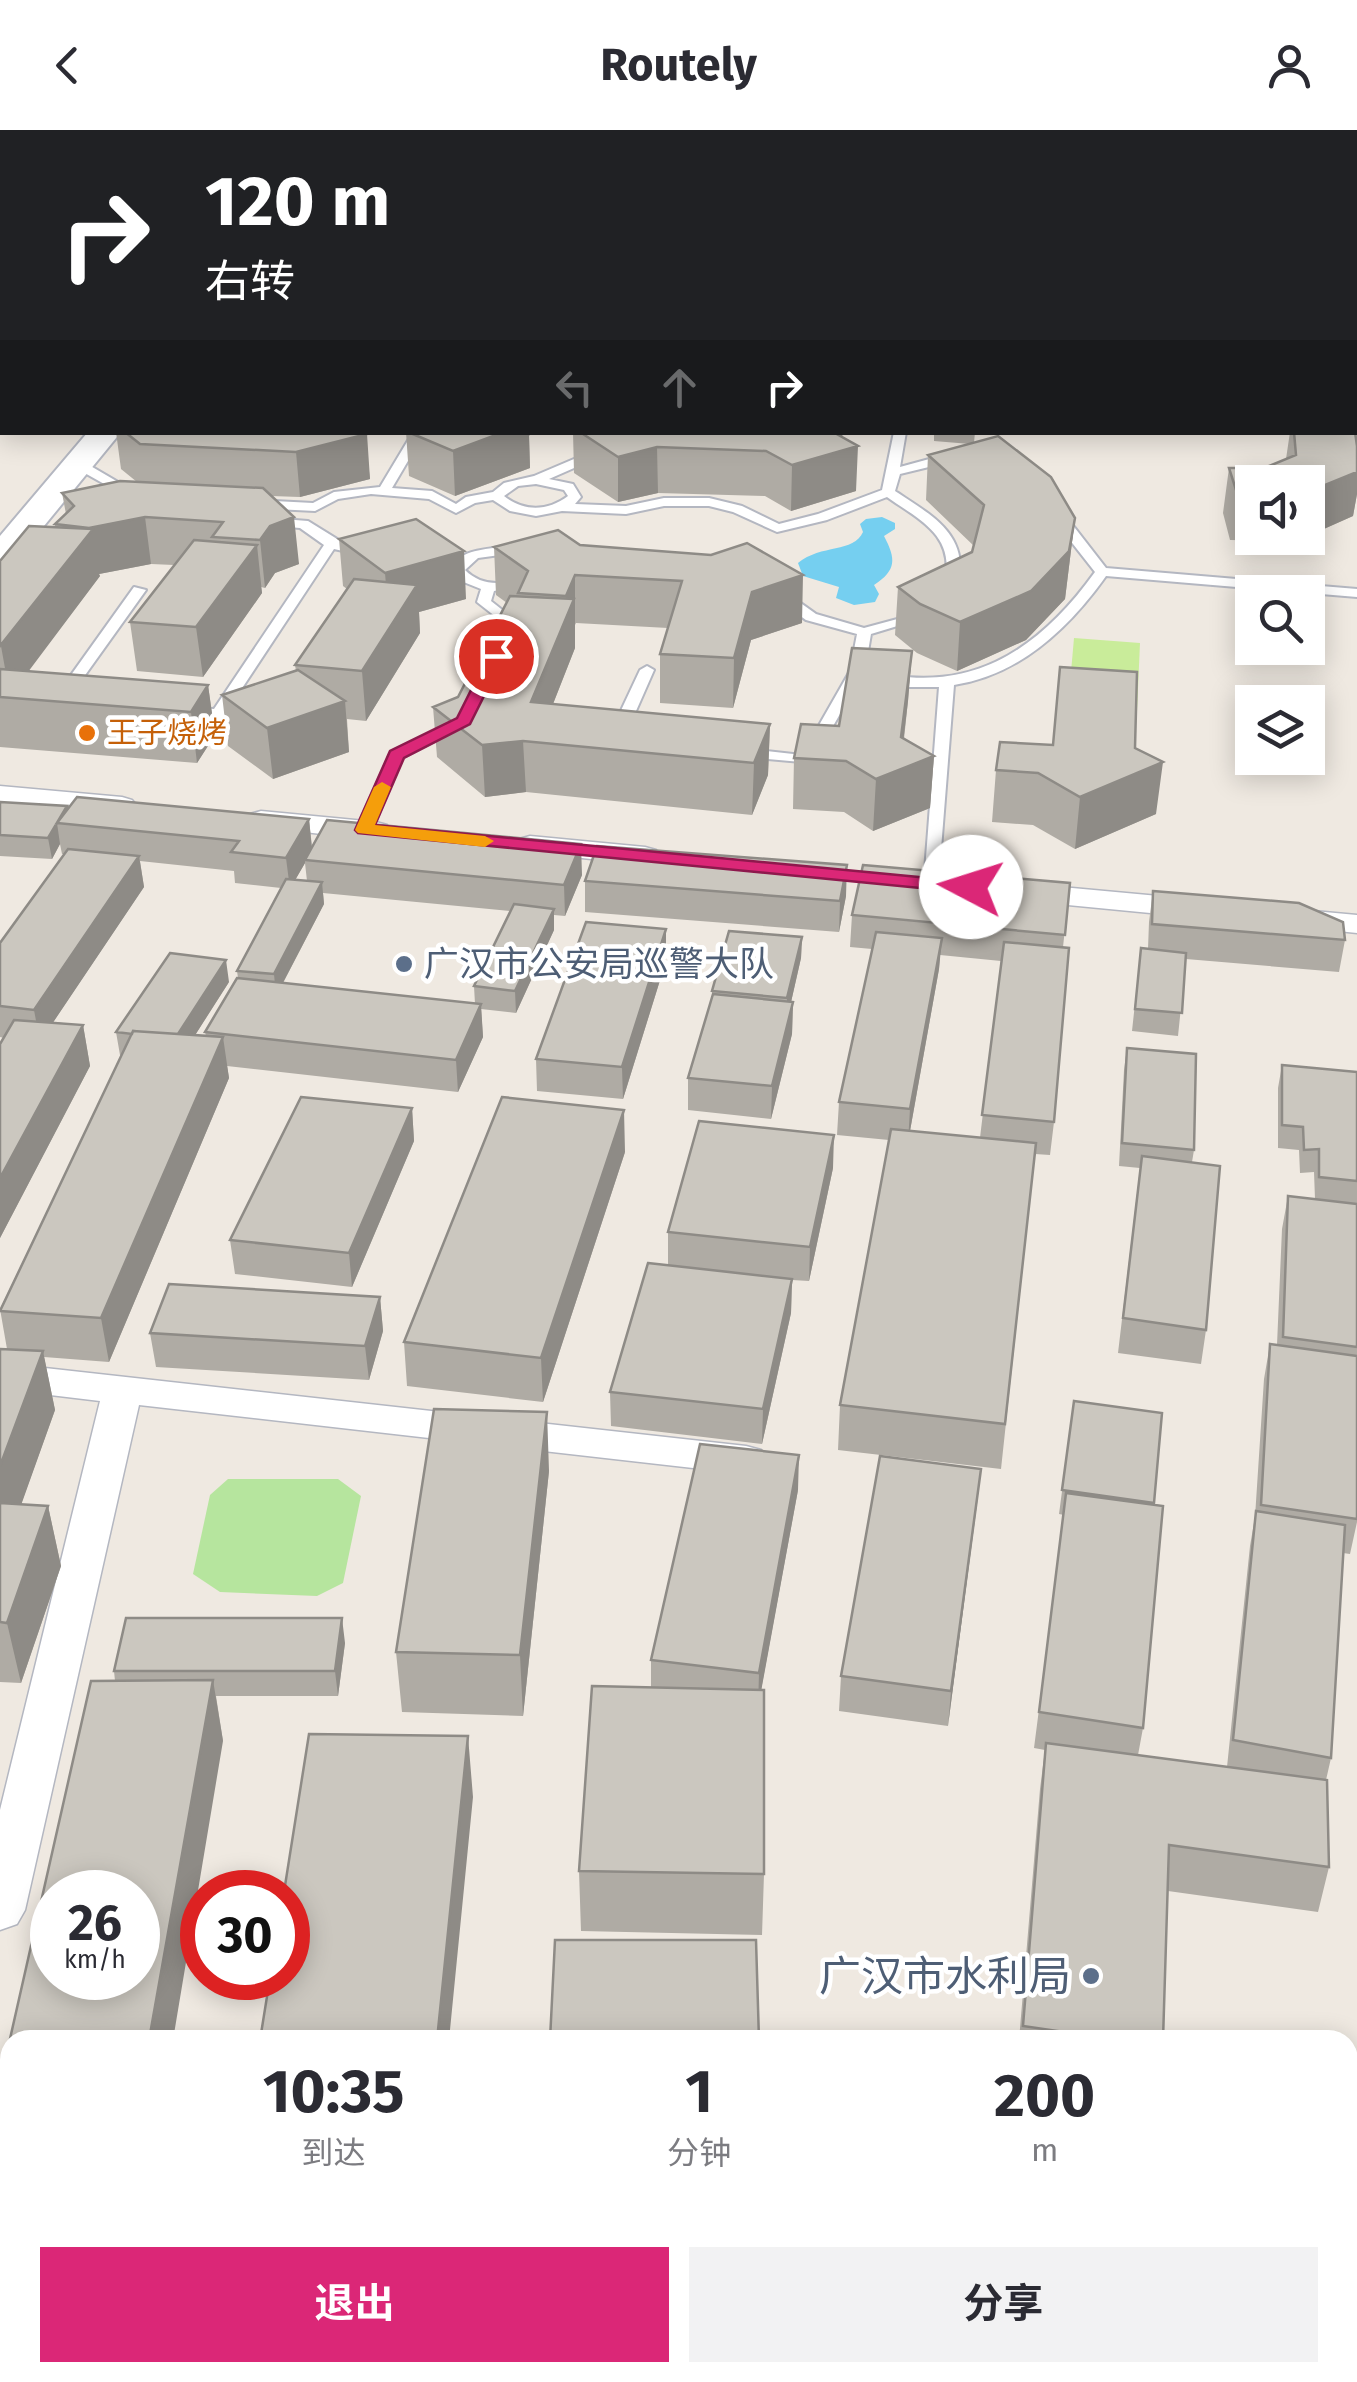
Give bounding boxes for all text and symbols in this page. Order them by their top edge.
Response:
icon: back [40,38,95,93]
text: Routely [600,38,757,92]
icon: person [1262,38,1317,93]
text: 120 m [205,160,390,244]
icon: right [40,170,170,300]
text: 右转 [205,255,295,309]
icon: left [547,360,602,415]
icon: ahead [652,360,707,415]
icon: right [757,360,812,415]
map controls [1235,465,1325,775]
button: sound [1235,465,1325,555]
button: search [1235,575,1325,665]
pin [454,614,539,699]
icon: arrive [469,629,524,684]
button: layers [1235,685,1325,775]
place label: 王子烧烤 [107,715,227,751]
marker: 王子烧烤 [76,722,98,744]
position arrow [919,835,1023,939]
place label: 广汉市公安局巡警大队 [424,943,774,985]
marker: 广汉市公安局巡警大队 [393,953,415,975]
speed limit sign: 30 [180,1870,310,2000]
text: 26 [68,1893,122,1953]
text: km/h [64,1945,126,1975]
place label: 广汉市水利局 [819,1952,1071,2002]
marker: 广汉市水利局 [1080,1965,1102,1987]
text: 10:35 [263,2056,404,2128]
text: 1 [685,2056,713,2128]
text: 200 [994,2060,1095,2132]
text: m [1031,2131,1058,2169]
text: 到达 [302,2134,366,2172]
text: 分钟 [667,2134,731,2172]
button: 退出 [40,2247,669,2362]
button: 分享 [689,2247,1318,2362]

